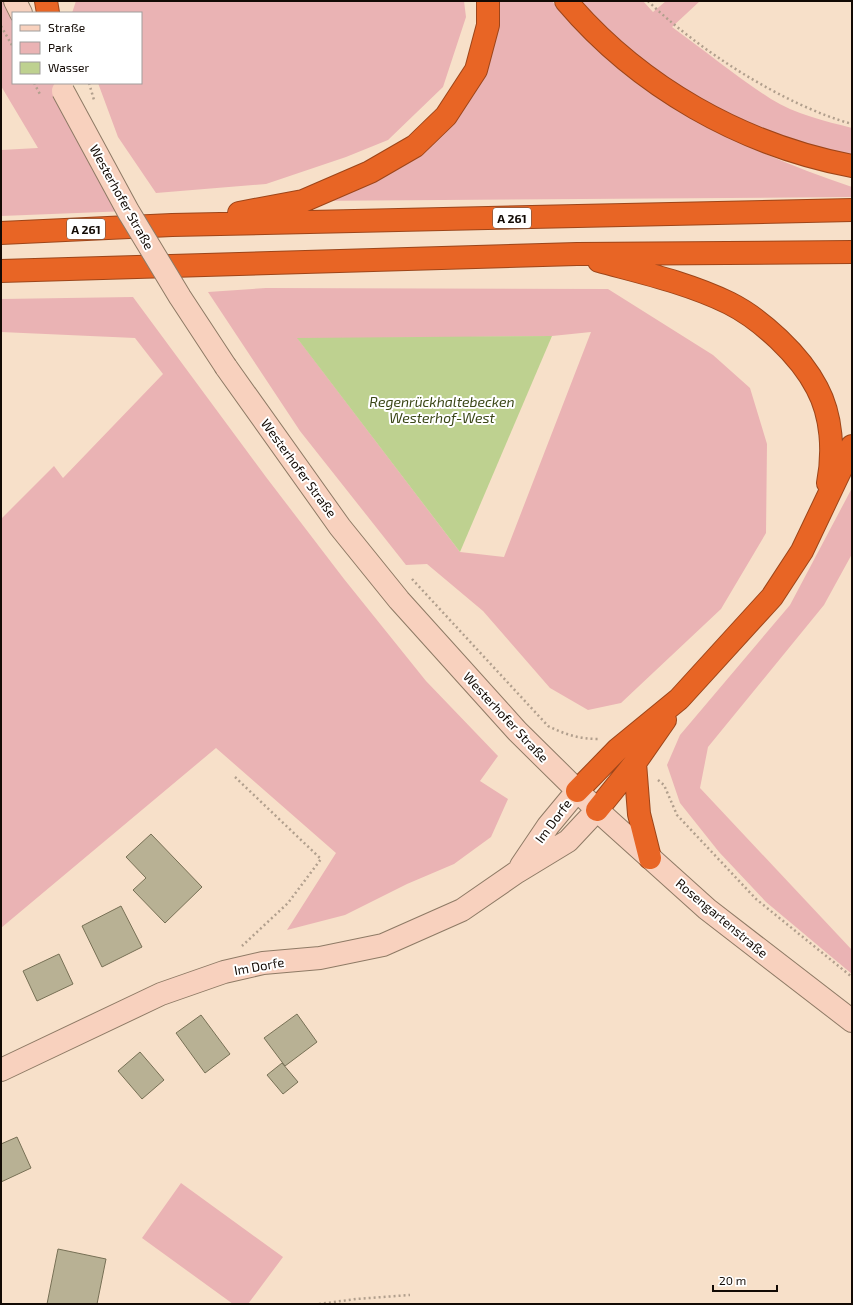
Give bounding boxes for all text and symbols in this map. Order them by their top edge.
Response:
legend [12,12,142,84]
text: Straße [48,20,85,34]
text: Park [48,40,73,54]
text: Wasser [48,60,89,74]
street label: Westerhofer Straße [86,142,158,252]
road number: A 261 [493,208,531,228]
road number: A 261 [67,219,105,239]
water label: Regenrückhaltebecken Westerhof-West [369,393,515,426]
street label: Westerhofer Straße [258,416,340,520]
street label: Westerhofer Straße [460,669,552,765]
street label: Im Dorfe [531,796,575,846]
street label: Rosengartenstraße [673,875,771,961]
street label: Im Dorfe [233,954,285,978]
scale bar [713,1267,777,1293]
text: 20 m [719,1273,746,1287]

